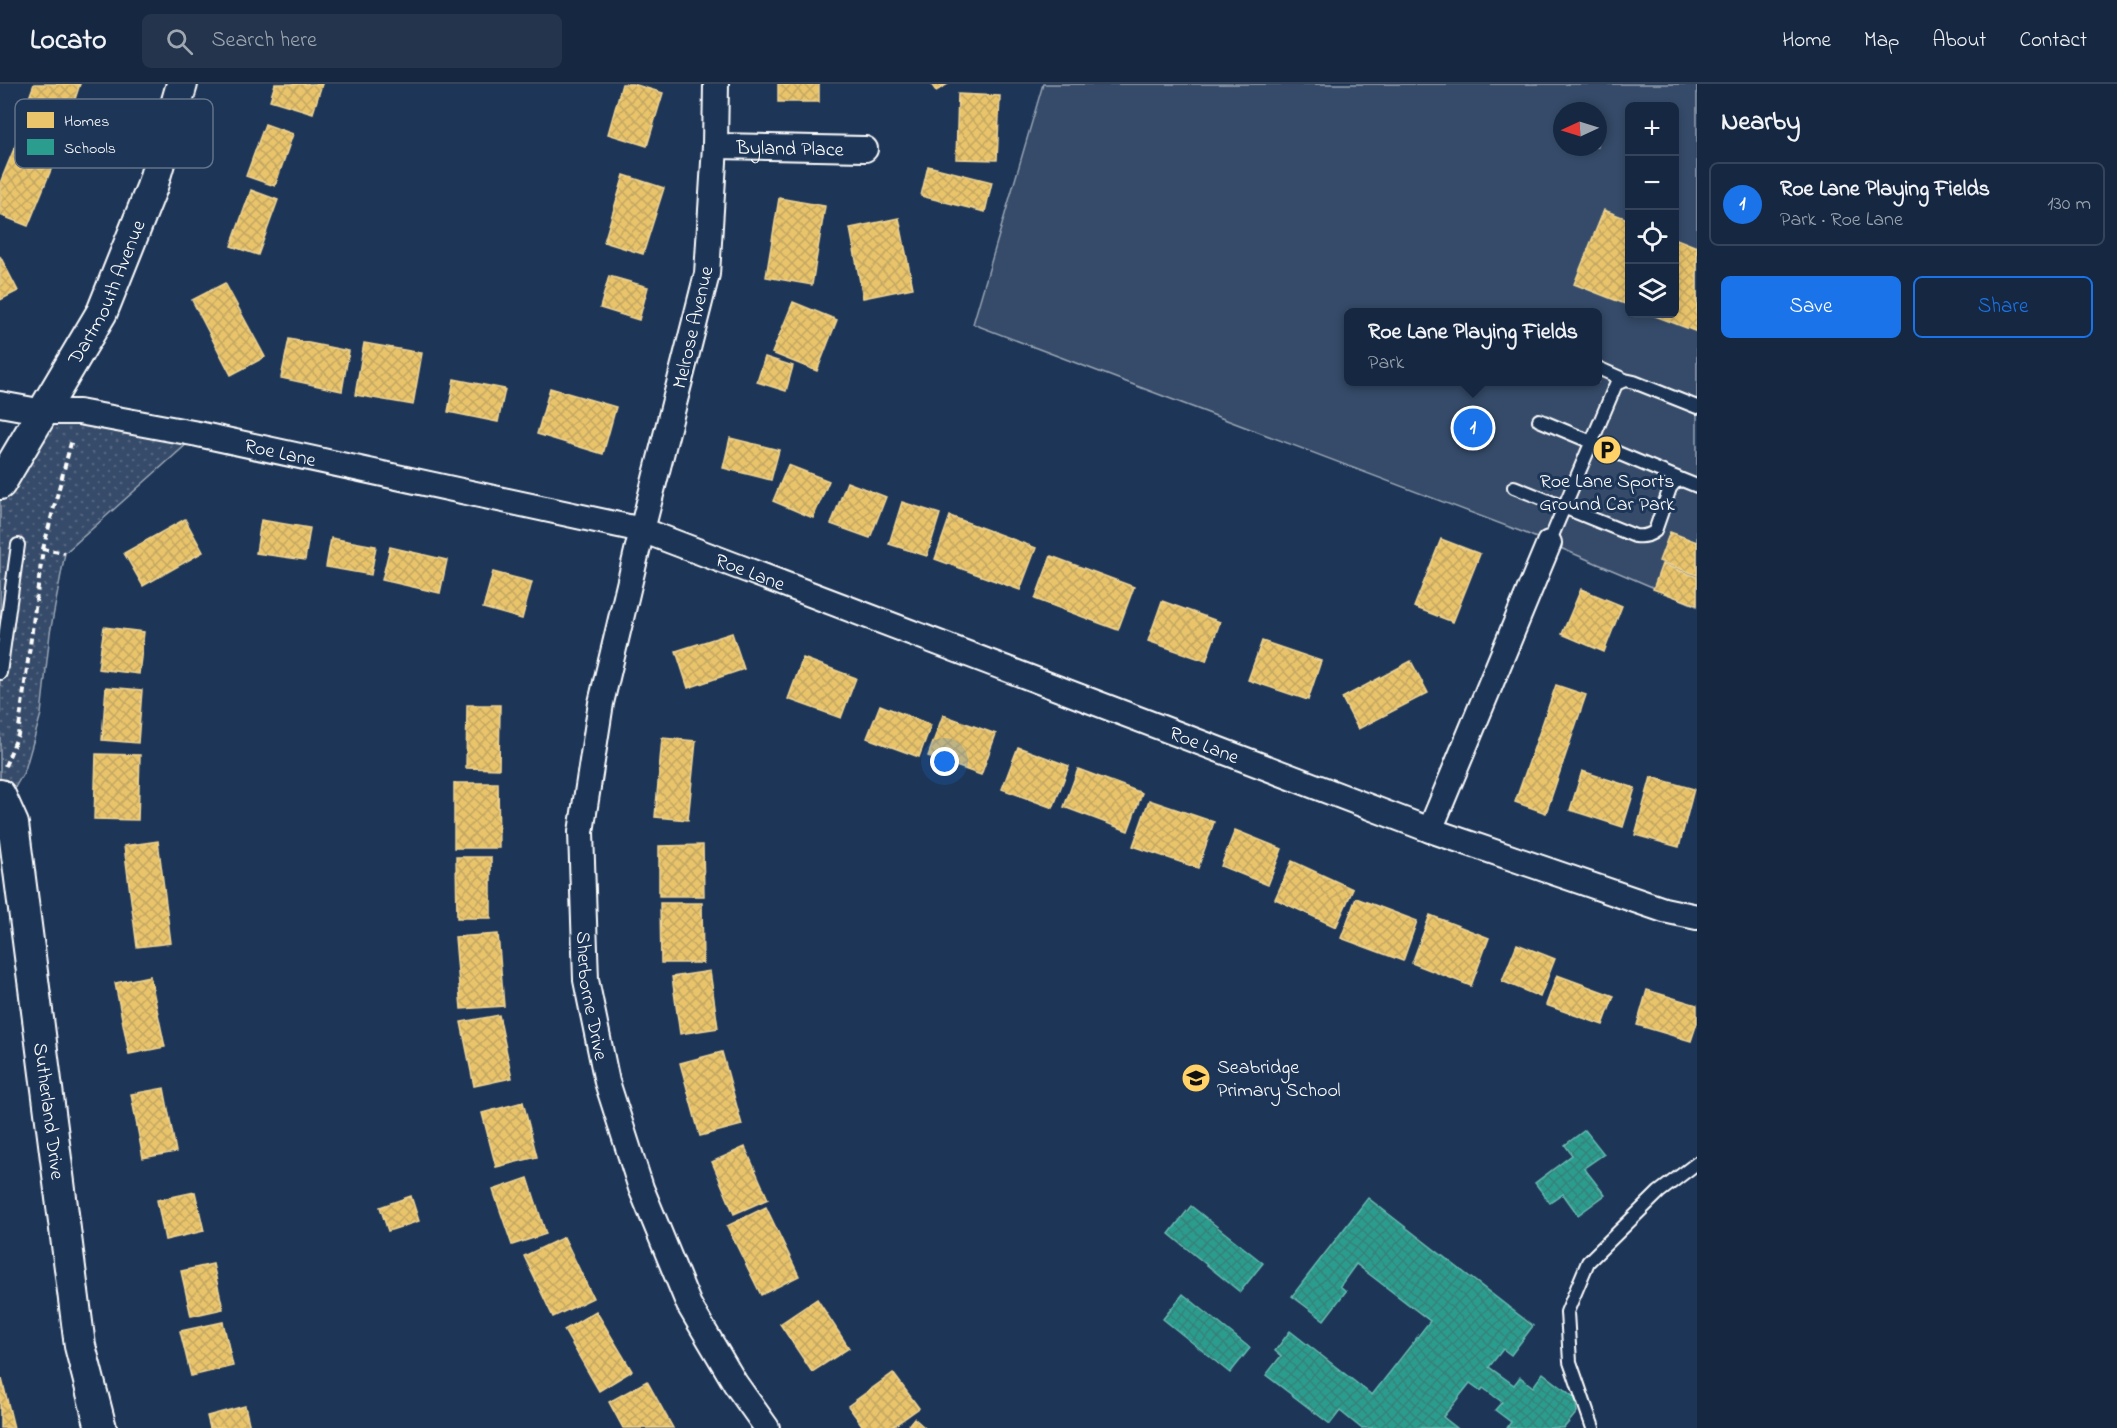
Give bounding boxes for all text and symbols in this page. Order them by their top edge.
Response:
search box [142,14,562,68]
text: Locato [30,21,106,62]
icon: search [163,25,196,58]
text: Search here [211,25,317,57]
text: Home [1782,26,1831,56]
text: Map [1864,26,1899,56]
text: About [1932,26,1986,56]
text: Contact [2019,26,2087,56]
legend [15,99,213,168]
north arrow [1553,102,1607,156]
map controls [1625,102,1679,318]
button: + [1625,102,1679,156]
text: Nearby [1721,104,1800,142]
text: Homes [64,110,109,134]
street label: Byland Place [735,134,844,166]
text: Schools [64,137,116,161]
button: − [1625,156,1679,210]
text: Roe Lane Playing Fields [1780,174,1990,206]
text: 1 [1739,190,1746,219]
text: 130 m [2047,190,2091,219]
text: Park · Roe Lane [1780,206,1903,235]
button: locate [1625,210,1679,264]
street label: Dartmouth Avenue [61,216,154,372]
street label: Melrose Avenue [666,263,723,392]
button: layers [1625,264,1679,318]
button: Save [1721,276,1901,338]
button: Share [1913,276,2093,338]
popup [1344,308,1602,386]
text: Roe Lane Playing Fields [1368,317,1578,349]
text: Park [1368,349,1404,378]
pin: 1 [1454,406,1492,450]
street label: Roe Lane [241,432,318,476]
parking icon: Roe Lane Sports Ground Car Park [1591,434,1623,466]
place label: Roe Lane Sports Ground Car Park [1539,468,1675,520]
street label: Roe Lane [710,547,789,600]
street label: Roe Lane [1165,720,1243,773]
your location [930,747,959,776]
street label: Sherborne Drive [567,931,614,1063]
street label: Sutherland Drive [24,1041,70,1181]
place label: Seabridge Primary School [1217,1054,1341,1106]
school or university icon: Seabridge Primary School [1180,1062,1212,1094]

